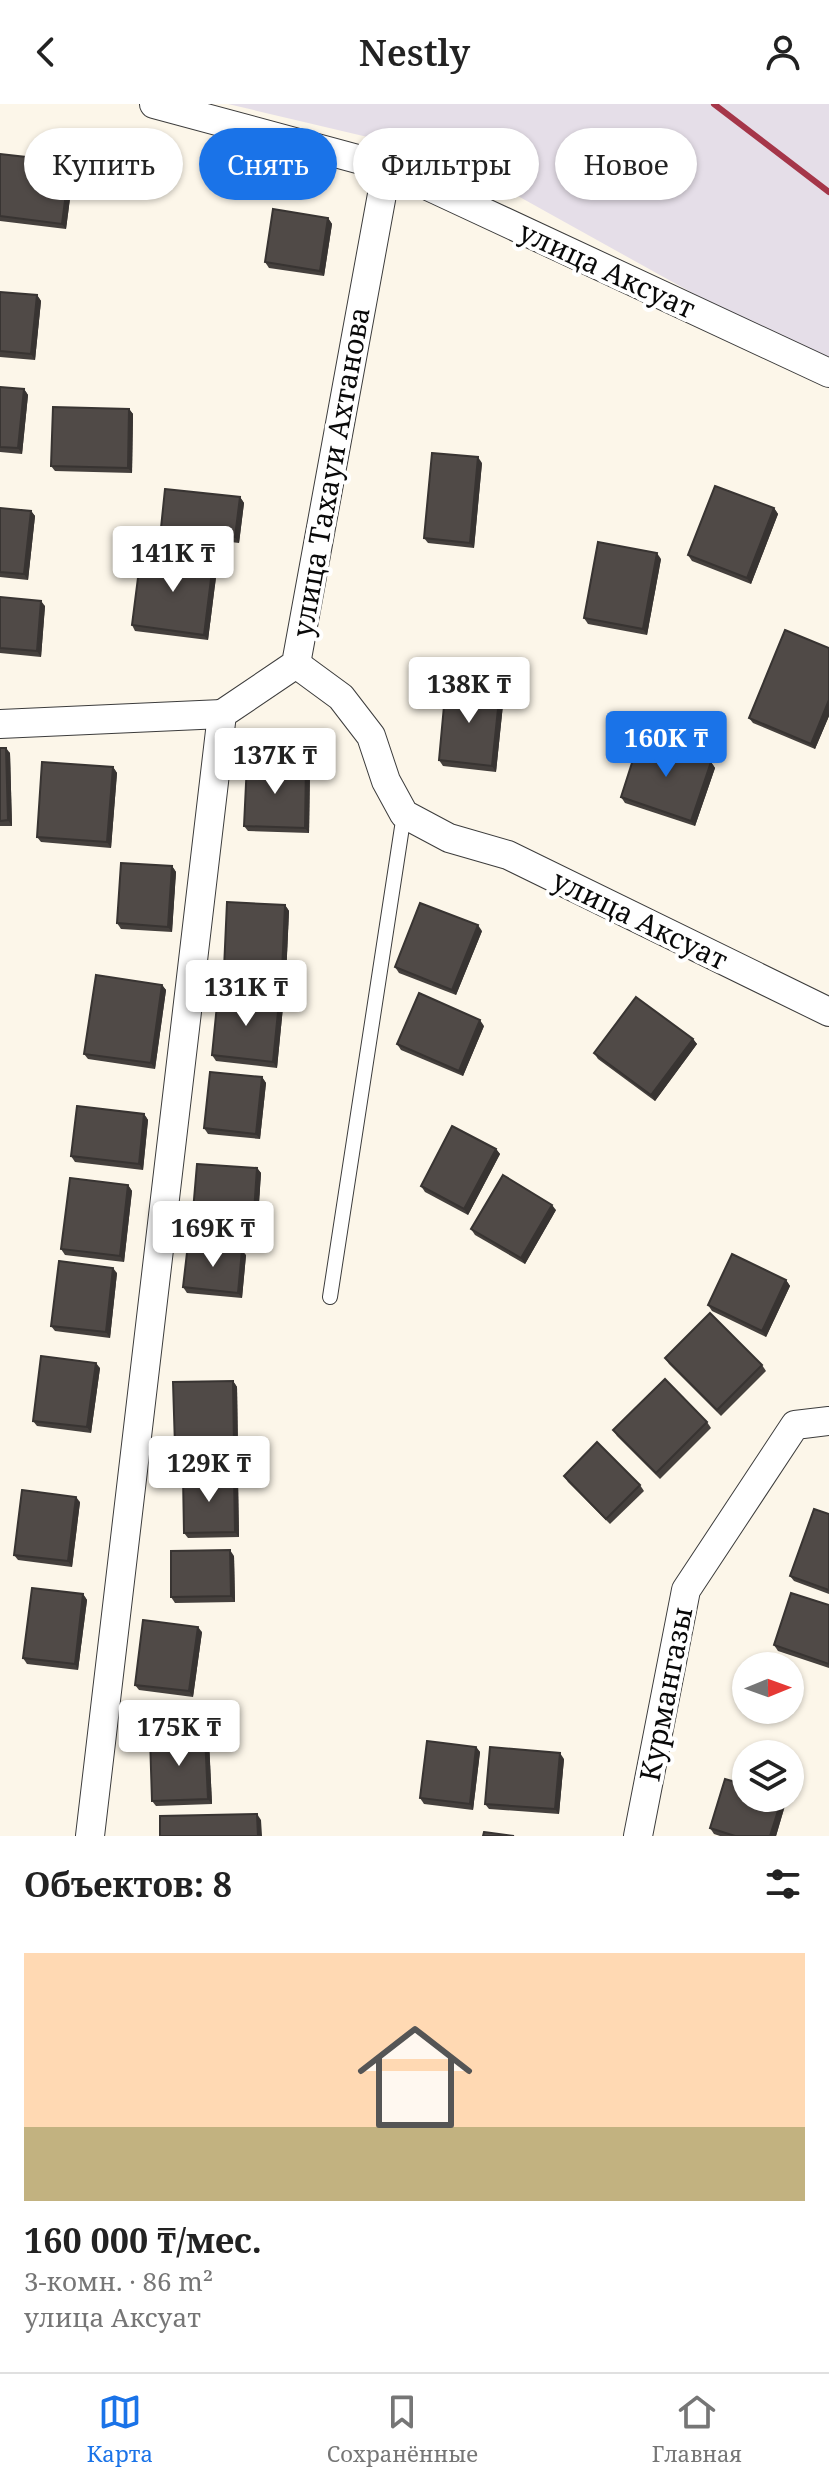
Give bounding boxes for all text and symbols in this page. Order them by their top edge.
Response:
text: Nestly [359,28,470,77]
icon: back [24,30,68,74]
icon: person [761,30,805,74]
chip: Купить [24,128,183,200]
chip: Снять [199,128,337,200]
chip: Фильтры [353,128,539,200]
chip: Новое [555,128,697,200]
street label: улица Аксуат [513,212,702,327]
street label: улица Тахауи Ахтанова [282,304,378,640]
pin: 141K ₸ [108,526,238,594]
text: 141K ₸ [131,534,215,570]
pin: 138K ₸ [404,657,534,725]
text: 138K ₸ [427,665,511,701]
pin: 160K ₸ [601,711,731,779]
text: 160K ₸ [624,719,708,755]
pin: 137K ₸ [210,728,340,796]
text: 137K ₸ [233,736,317,772]
street label: улица Аксуат [546,860,735,978]
pin: 131K ₸ [181,960,311,1028]
text: 131K ₸ [204,968,288,1004]
pin: 169K ₸ [148,1201,278,1269]
text: 169K ₸ [171,1209,255,1245]
pin: 129K ₸ [144,1436,274,1504]
text: 129K ₸ [167,1444,251,1480]
street label: Курмангазы [629,1603,701,1784]
north arrow [732,1652,804,1724]
map controls [732,1652,804,1812]
pin: 175K ₸ [114,1700,244,1768]
text: 175K ₸ [137,1708,221,1744]
button: layers [732,1740,804,1812]
text: Объектов: 8 [24,1861,232,1907]
icon: filters [761,1862,805,1906]
icon: home [343,2005,487,2149]
text: 160 000 ₸/мес. [24,2217,262,2263]
text: 3-комн. · 86 m² [24,2263,213,2299]
text: улица Аксуат [24,2299,201,2335]
tab: Карта [87,2390,153,2468]
tab: Сохранённые [327,2390,478,2468]
tab: Главная [652,2390,742,2468]

